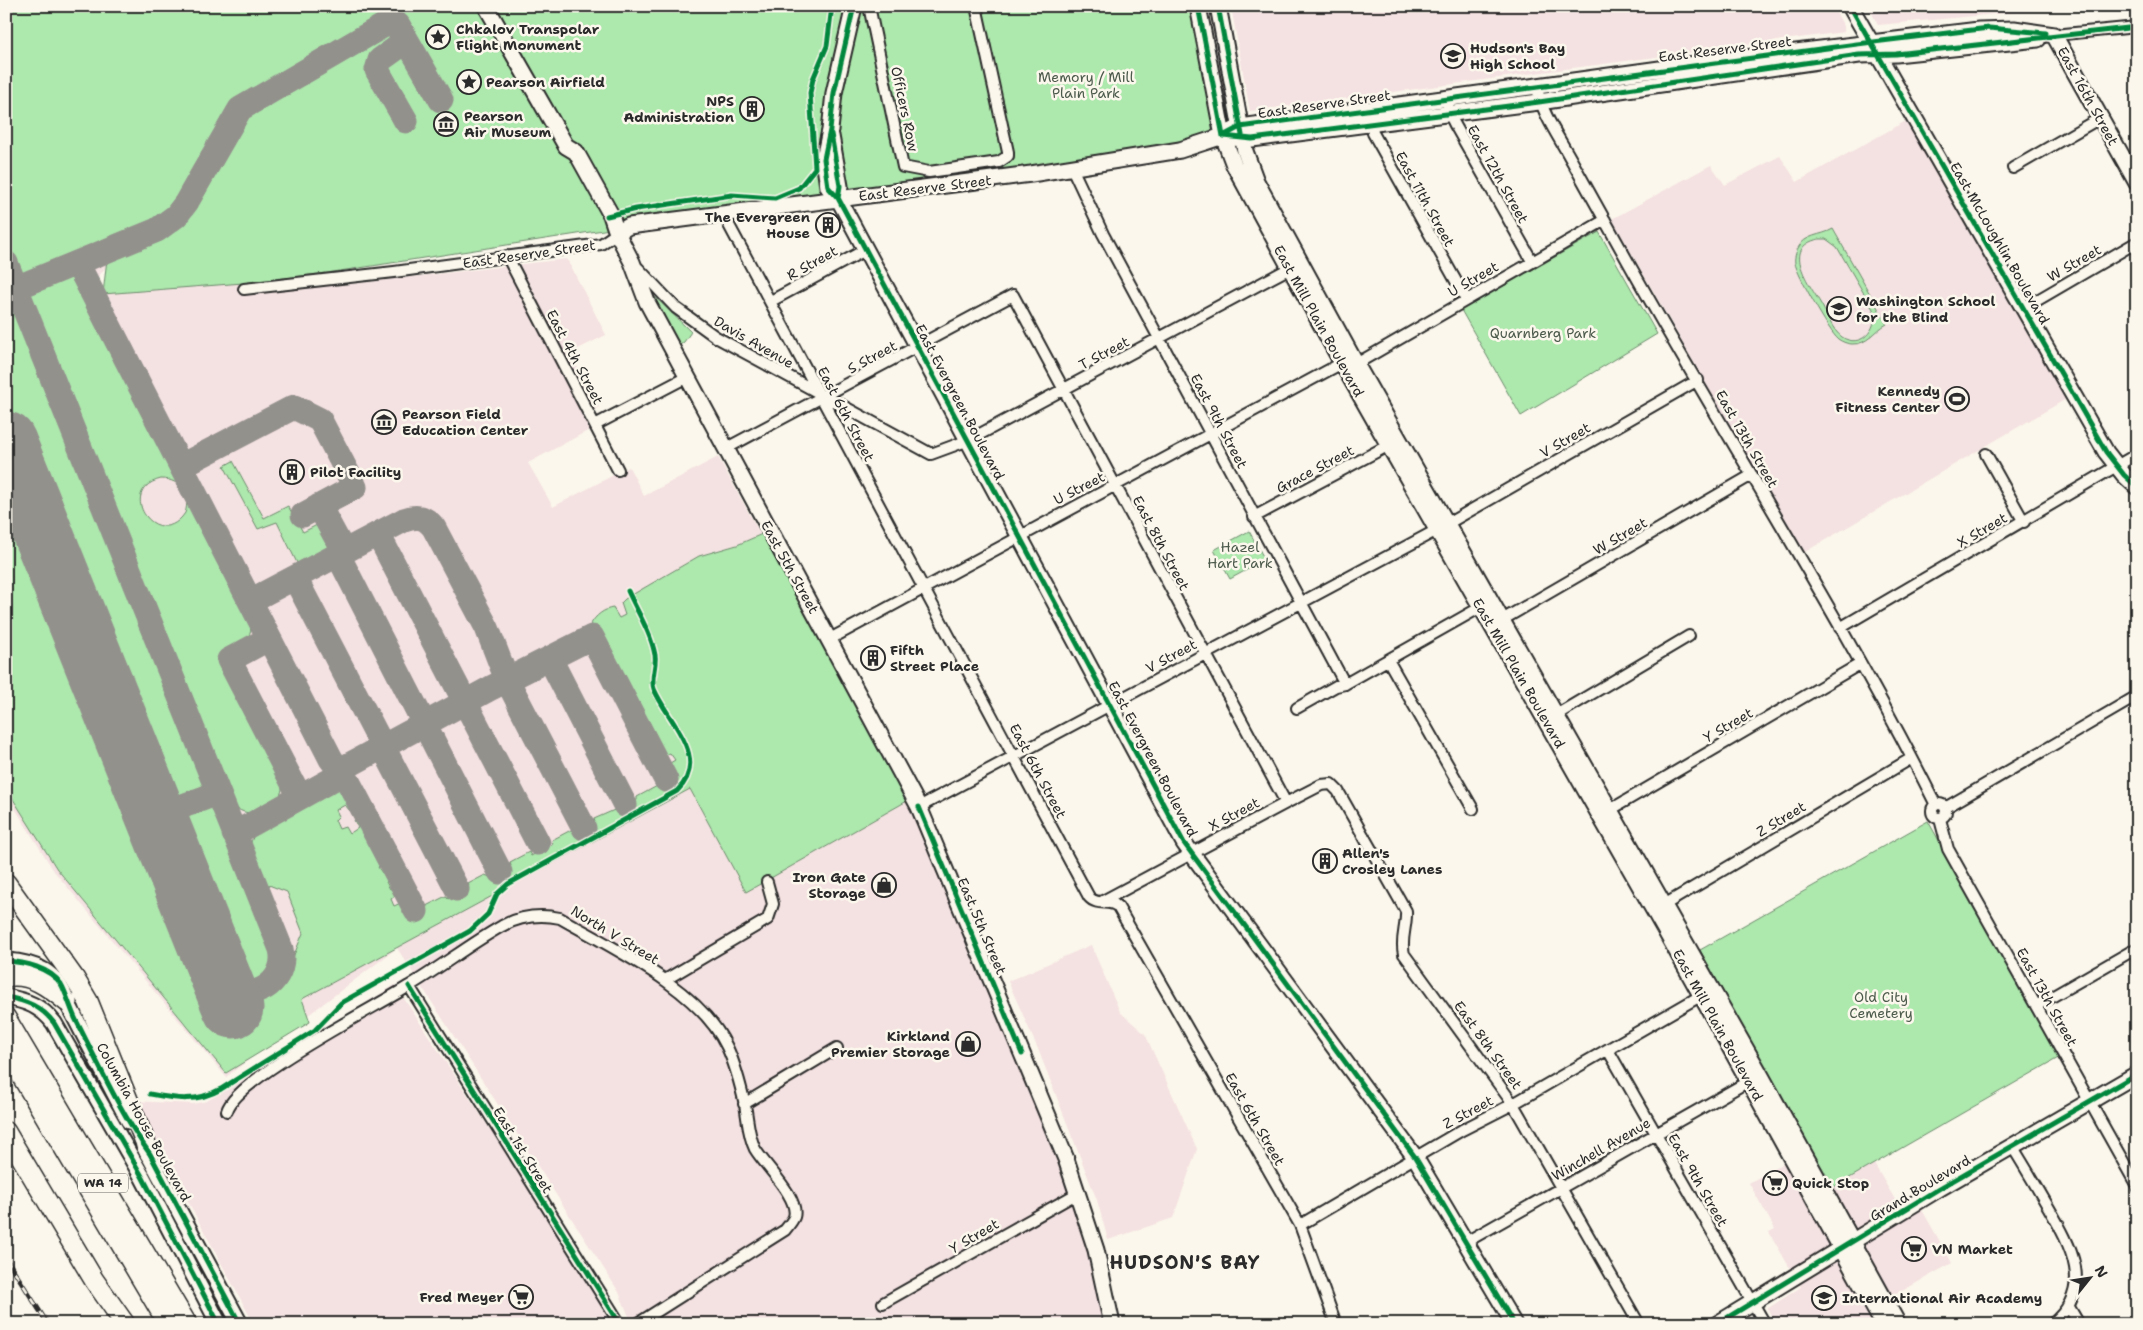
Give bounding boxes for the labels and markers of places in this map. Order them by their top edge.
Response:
place label: Chkalov Transpolar Flight Monument [456,20,600,54]
place icon: Chkalov Transpolar Flight Monument [425,24,451,50]
place label: Hudson's Bay High School [1470,39,1565,73]
school or university icon: Hudson's Bay High School [1440,43,1466,69]
place icon: Pearson Airfield [456,69,482,95]
place label: Pearson Airfield [486,73,605,91]
place label: NPS Administration [623,92,734,126]
building icon: NPS Administration [739,96,765,122]
place label: Pearson Air Museum [464,107,551,141]
museum icon: Pearson Air Museum [433,111,459,137]
place label: The Evergreen House [705,208,810,242]
building icon: The Evergreen House [815,212,841,238]
place label: Washington School for the Blind [1856,292,1995,326]
school or university icon: Washington School for the Blind [1826,296,1852,322]
place label: Kennedy Fitness Center [1835,382,1940,416]
sports icon: Kennedy Fitness Center [1944,386,1970,412]
place label: Pearson Field Education Center [402,405,529,439]
museum icon: Pearson Field Education Center [371,409,397,435]
building icon: Pilot Facility [279,459,305,485]
place label: Pilot Facility [310,463,401,481]
place label: Fifth Street Place [890,641,979,675]
building icon: Fifth Street Place [860,645,886,671]
place label: Allen's Crosley Lanes [1342,844,1442,878]
building icon: Allen's Crosley Lanes [1312,848,1338,874]
place label: Iron Gate Storage [792,868,866,902]
shop icon: Iron Gate Storage [871,872,897,898]
place label: Kirkland Premier Storage [831,1027,950,1061]
shop icon: Kirkland Premier Storage [955,1031,981,1057]
supermarket icon: Quick Stop [1762,1170,1788,1196]
place label: Quick Stop [1792,1174,1869,1192]
supermarket icon: VN Market [1901,1236,1927,1262]
place label: VN Market [1932,1240,2013,1258]
supermarket icon: Fred Meyer [508,1284,534,1310]
school or university icon: International Air Academy [1811,1285,1837,1311]
place label: Fred Meyer [419,1288,504,1306]
place label: International Air Academy [1842,1289,2042,1307]

